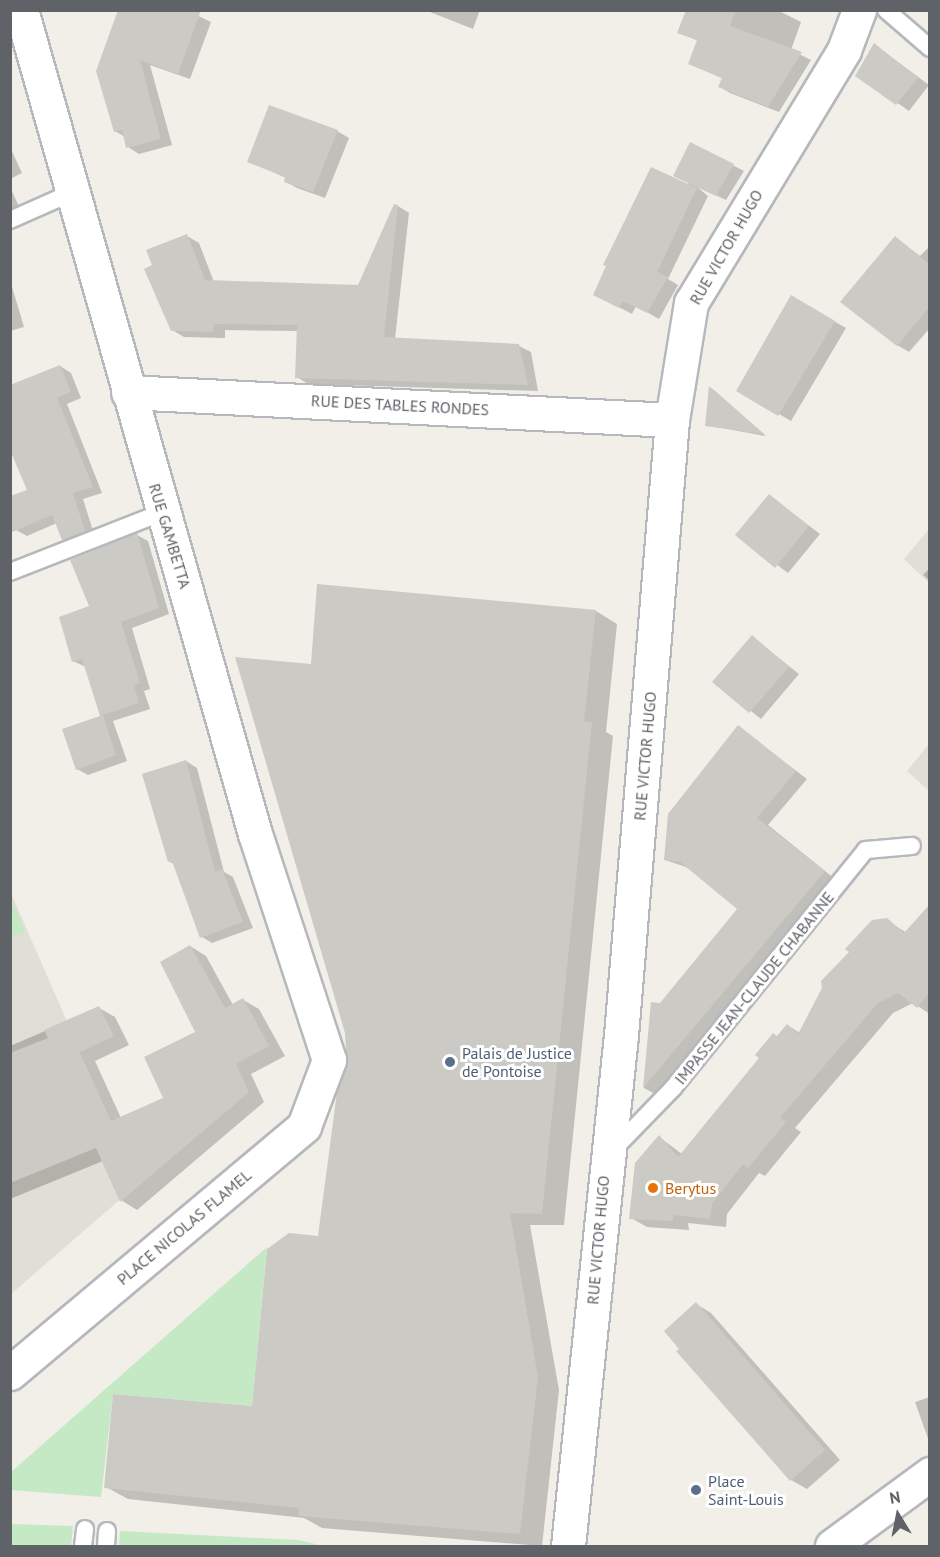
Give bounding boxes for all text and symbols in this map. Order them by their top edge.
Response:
street label: RUE VICTOR HUGO [685,186,767,308]
street label: RUE DES TABLES RONDES [310,391,490,419]
street label: RUE GAMBETTA [145,481,195,591]
street label: RUE VICTOR HUGO [630,690,660,822]
street label: IMPASSE JEAN-CLAUDE CHABANNE [670,888,838,1088]
place label: Palais de Justice de Pontoise [462,1043,572,1081]
marker: Palais de Justice de Pontoise [443,1055,457,1069]
street label: PLACE NICOLAS FLAMEL [113,1165,255,1289]
street label: RUE VICTOR HUGO [583,1174,613,1306]
place label: Berytus [665,1178,716,1198]
marker: Berytus [646,1181,660,1195]
place label: Place Saint-Louis [708,1471,784,1509]
marker: Place Saint-Louis [689,1483,703,1497]
north arrow [868,1485,928,1545]
text: N [888,1487,902,1508]

